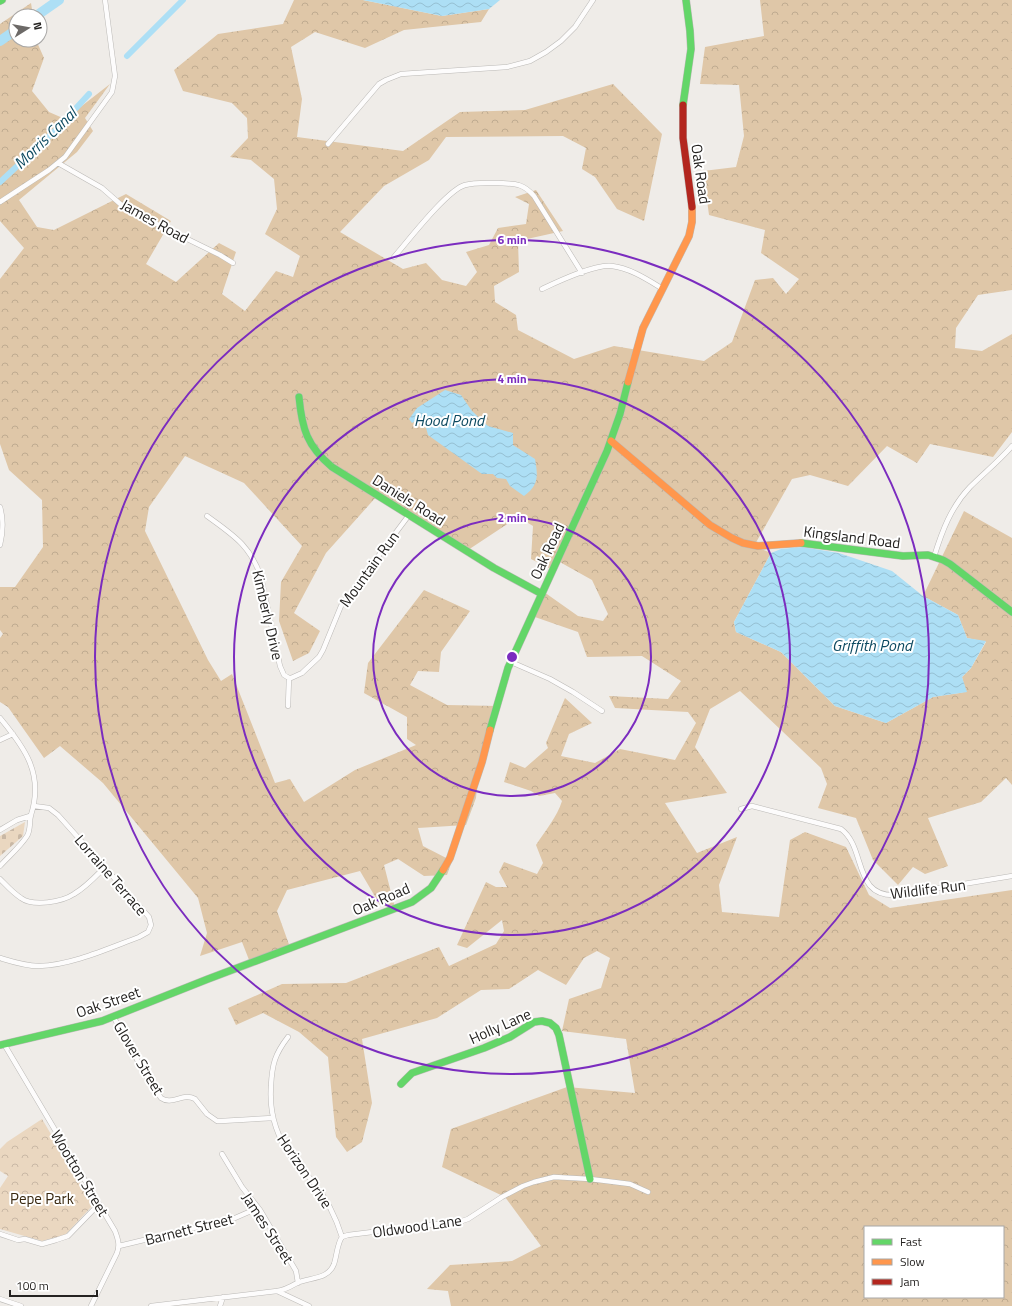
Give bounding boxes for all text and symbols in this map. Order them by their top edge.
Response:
north arrow [8,8,48,48]
text: N [29,21,46,31]
water label: Morris Canal [8,101,83,174]
street label: Oak Road [685,142,717,206]
street label: James Road [117,193,193,249]
text: 6 min [497,230,527,249]
text: 4 min [497,369,527,388]
water label: Hood Pond [414,408,486,432]
street label: Daniels Road [368,468,450,532]
text: 2 min [497,508,527,527]
street label: Oak Road [524,519,570,583]
street label: Kingsland Road [802,520,902,554]
street label: Mountain Run [334,526,404,612]
street label: Kimberly Drive [246,568,290,662]
water label: Griffith Pond [832,633,914,657]
centre of rings [505,650,519,664]
street label: Lorraine Terrace [69,829,153,921]
street label: Wildlife Run [889,873,967,905]
street label: Oak Road [349,877,413,921]
street label: Oak Street [73,980,144,1024]
street label: Holly Lane [465,1002,535,1050]
street label: Glover Street [108,1017,170,1100]
street label: Wootton Street [45,1125,115,1221]
street label: Horizon Drive [272,1129,338,1213]
park label: Pepe Park [10,1187,74,1210]
street label: James Street [236,1188,300,1269]
street label: Barnett Street [143,1207,236,1251]
street label: Oldwood Lane [371,1208,463,1244]
legend [864,1226,1004,1298]
text: Fast [900,1232,923,1251]
text: Slow [900,1252,925,1271]
scale bar [10,1272,97,1298]
text: Jam [900,1272,920,1291]
text: 100 m [16,1276,49,1295]

